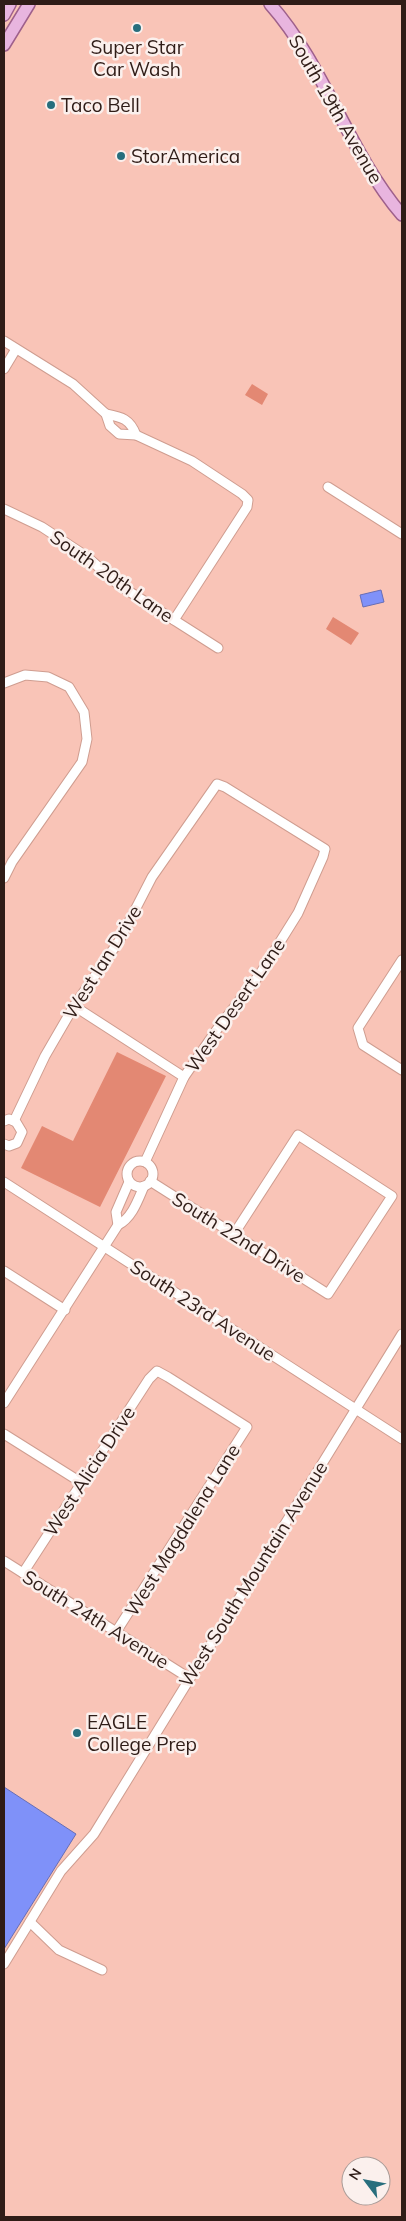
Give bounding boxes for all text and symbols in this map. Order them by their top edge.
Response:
marker: Super Star Car Wash [131,22,143,34]
street label: South 19th Avenue [284,30,388,188]
place label: Super Star Car Wash [90,35,184,81]
place label: Taco Bell [61,93,140,117]
marker: Taco Bell [45,99,57,111]
place label: StorAmerica [131,144,240,168]
marker: StorAmerica [115,150,127,162]
street label: South 20th Lane [46,525,178,627]
street label: West Ian Drive [57,901,147,1023]
street label: West Desert Lane [180,933,290,1077]
street label: South 22nd Drive [168,1186,310,1288]
street label: South 23rd Avenue [126,1254,280,1366]
street label: West Alicia Drive [38,1401,140,1541]
street label: West Magdalena Lane [119,1439,245,1621]
street label: West South Mountain Avenue [173,1457,333,1691]
street label: South 24th Avenue [18,1564,174,1674]
place label: EAGLE College Prep [87,1710,197,1756]
marker: EAGLE College Prep [71,1727,83,1739]
north arrow [341,2156,391,2206]
text: N [345,2165,365,2183]

